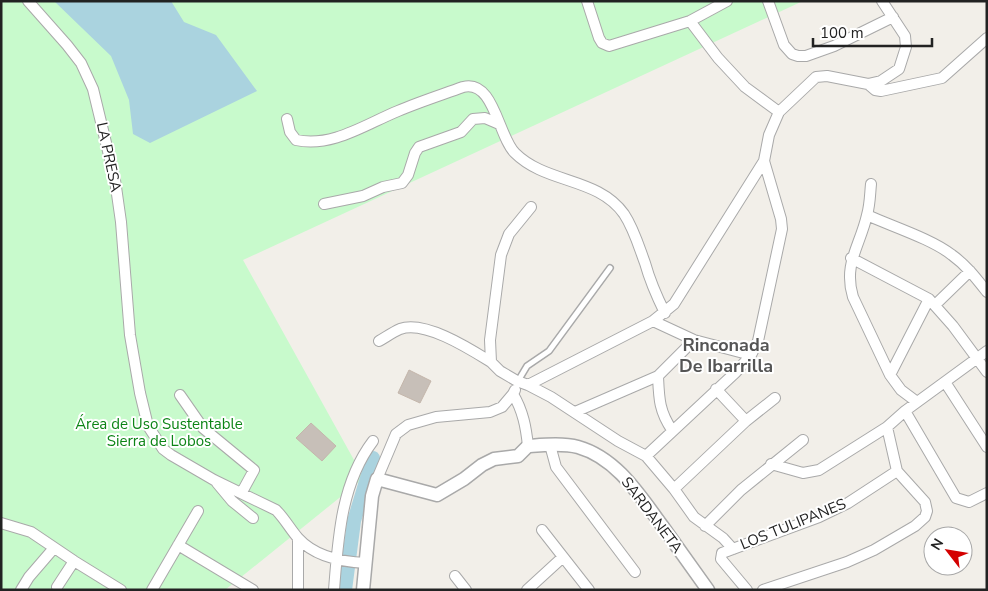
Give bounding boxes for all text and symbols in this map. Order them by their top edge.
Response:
scale bar [813,15,932,47]
text: 100 m [820,23,864,43]
street label: LA PRESA [92,120,126,194]
district label: Rinconada De Ibarrilla [679,333,773,378]
park label: Área de Uso Sustentable Sierra de Lobos [75,414,243,451]
street label: SARDANETA [617,473,687,557]
street label: LOS TULIPANES [737,494,849,554]
north arrow [923,526,973,576]
text: N [926,535,948,554]

